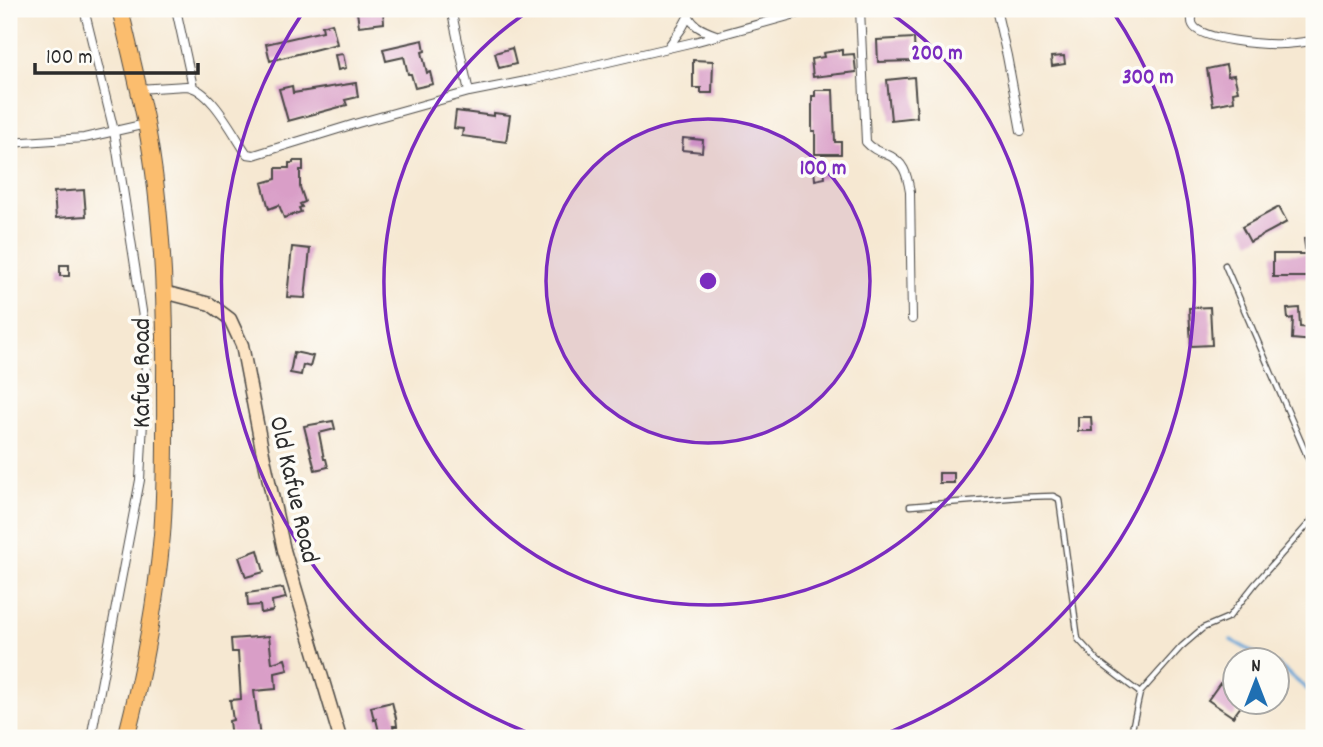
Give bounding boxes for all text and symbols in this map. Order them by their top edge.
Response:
scale bar [35,32,198,76]
text: 200 m [911,40,963,70]
text: 100 m [46,44,93,74]
text: 300 m [1122,64,1174,94]
text: 100 m [800,155,846,185]
centre of rings [696,269,720,293]
street label: Kafue Road [125,318,162,428]
street label: Old Kafue Road [258,413,327,567]
north arrow [1222,646,1292,716]
text: N [1251,654,1261,681]

